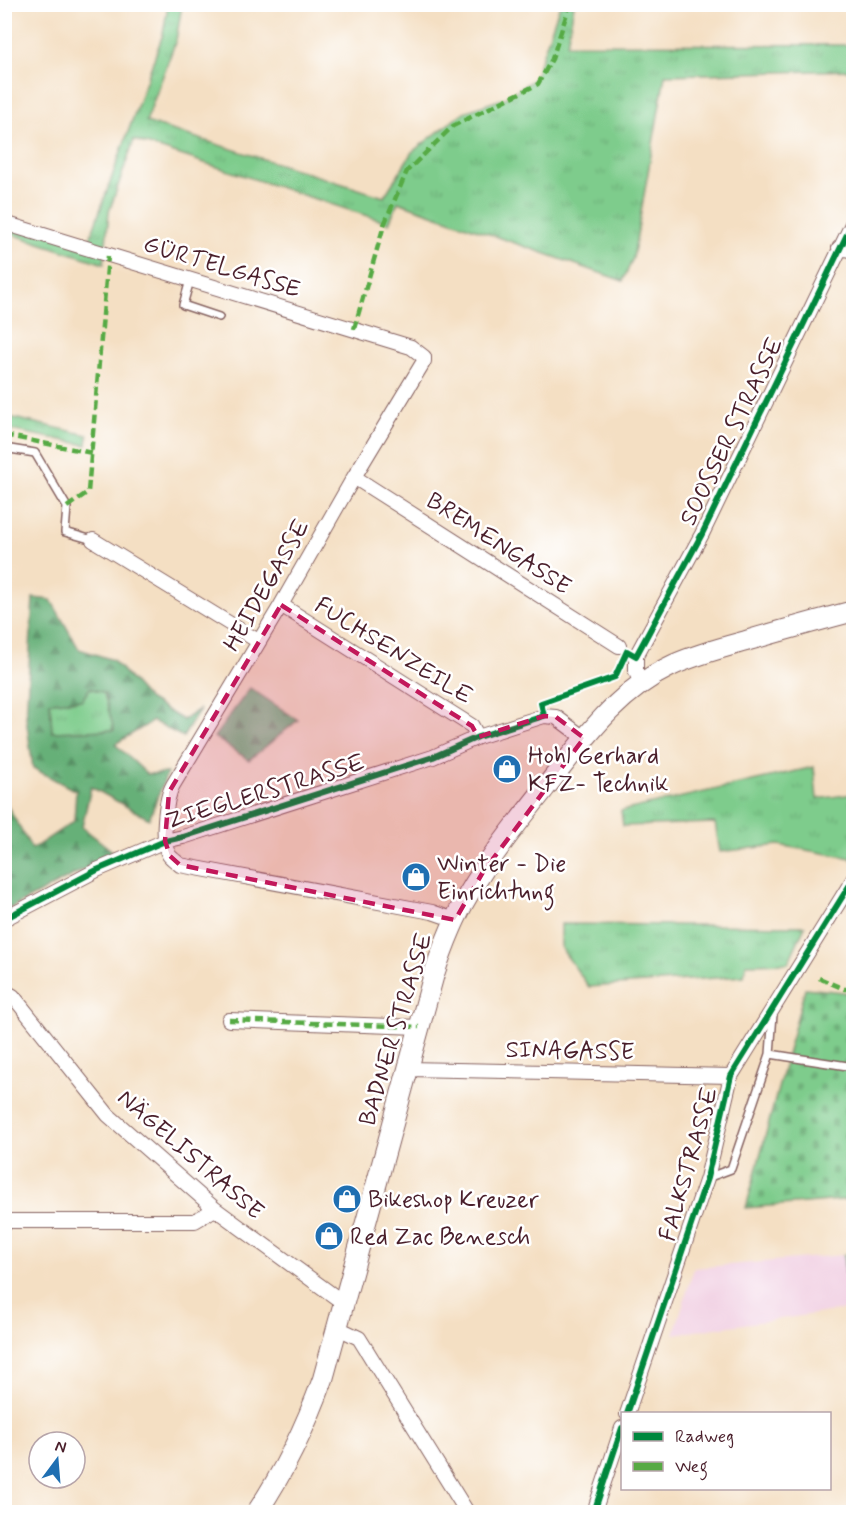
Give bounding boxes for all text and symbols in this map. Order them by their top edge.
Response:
street label: GÜRTELGASSE [139,229,304,306]
street label: SOOSSER STRASSE [673,332,791,531]
street label: BREMENGASSE [420,486,577,603]
street label: HEIDEGASSE [217,514,318,657]
street label: FUCHSENZEILE [308,590,478,712]
place label: Hohl Gerhard KFZ- Technik [528,741,668,800]
street label: ZIEGLERSTRASSE [162,747,369,837]
shop icon: Hohl Gerhard KFZ- Technik [491,753,523,785]
place label: Winter - Die Einrichtung [437,849,566,911]
shop icon: Winter - Die Einrichtung [400,861,432,893]
street label: BADNER STRASSE [352,929,440,1130]
street label: SINAGASSE [505,1035,635,1068]
street label: NÄGELISTRASSE [110,1083,270,1227]
street label: FALKSTRASSE [653,1084,726,1245]
shop icon: Bikeshop Kreuzer [331,1183,363,1215]
place label: Bikeshop Kreuzer [368,1185,539,1216]
shop icon: Red Zac Benesch [313,1220,345,1252]
place label: Red Zac Benesch [350,1222,530,1253]
legend [621,1412,831,1490]
text: Radweg [675,1425,734,1449]
north arrow [27,1430,87,1490]
text: N [53,1435,69,1459]
text: Weg [675,1455,708,1481]

